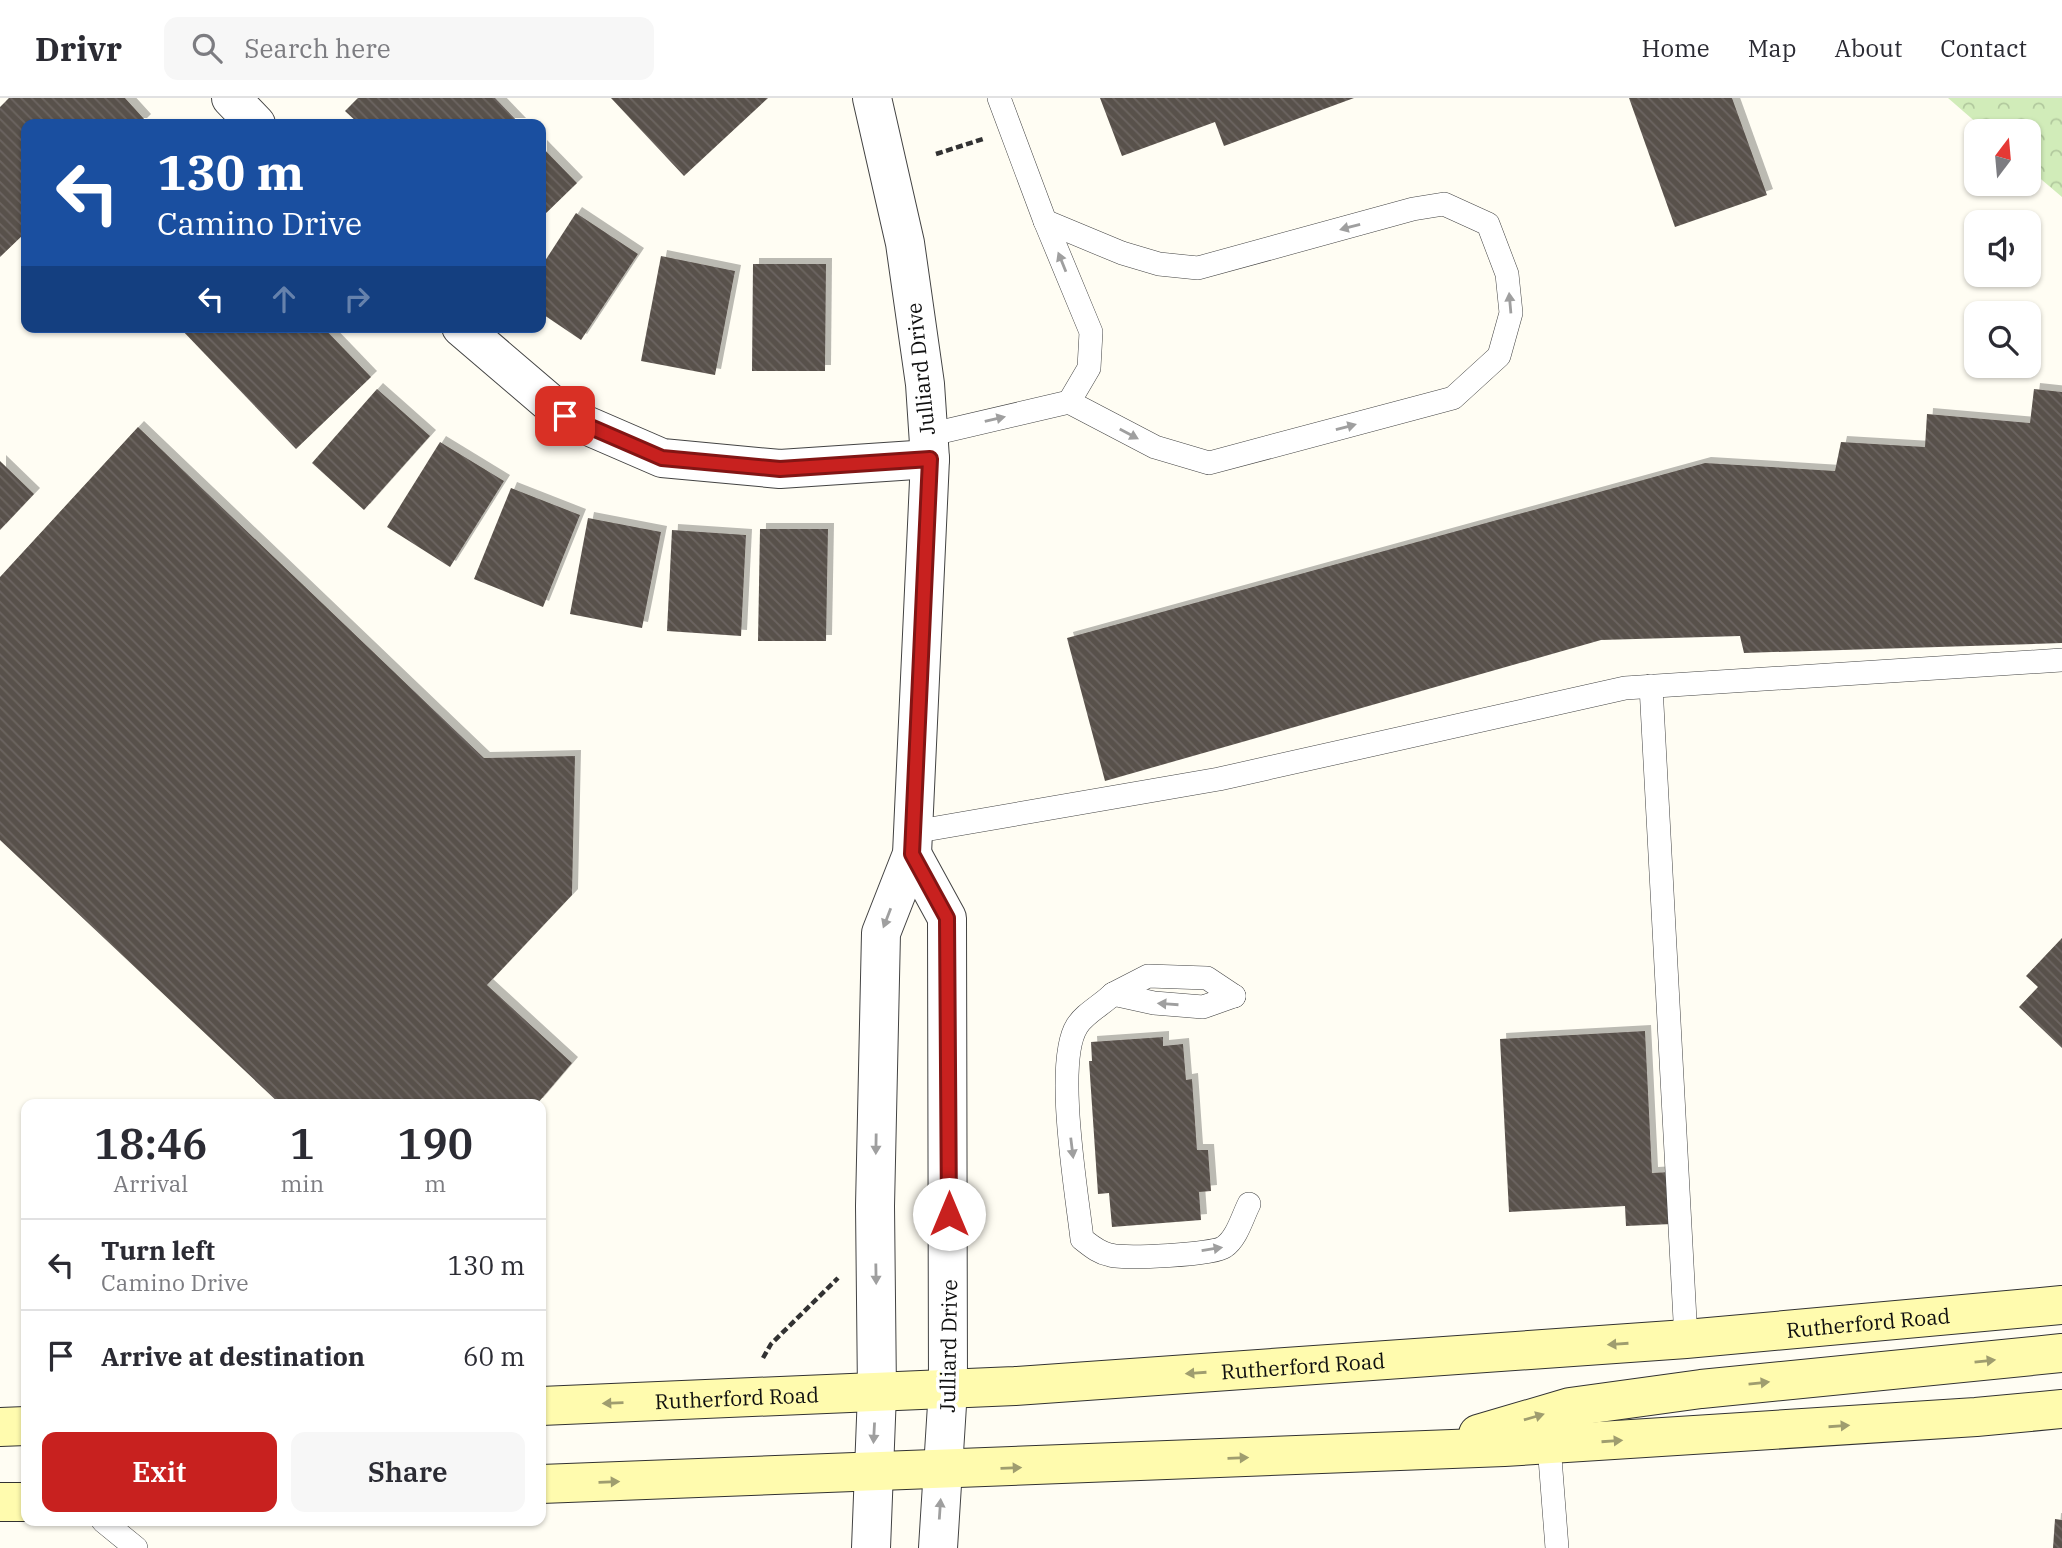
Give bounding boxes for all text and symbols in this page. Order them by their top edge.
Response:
search box [164,17,654,80]
text: Drivr [35,27,122,70]
icon: search [188,29,226,67]
text: Search here [244,31,391,65]
text: Home [1642,32,1710,64]
text: Map [1748,32,1796,64]
text: About [1834,32,1902,64]
text: Contact [1940,32,2027,64]
north arrow [1964,119,2040,196]
map controls [1964,119,2041,378]
text: 130 m [157,140,304,203]
icon: left [42,147,133,238]
text: Camino Drive [157,202,362,244]
button: sound [1964,210,2041,287]
one-way arrow [1339,222,1360,232]
one-way arrow [1056,251,1067,272]
icon: left [192,280,230,318]
icon: ahead [265,280,303,318]
icon: right [338,280,376,318]
one-way arrow [1504,292,1515,314]
street label: Julliard Drive [899,301,941,437]
button: search [1964,301,2041,378]
pin [535,386,595,446]
icon: arrive [546,397,584,435]
one-way arrow [984,413,1006,424]
one-way arrow [1336,421,1357,431]
one-way arrow [1119,428,1139,439]
one-way arrow [882,907,893,928]
one-way arrow [1157,999,1179,1010]
text: 18:46 [94,1116,207,1171]
text: 1 [290,1116,315,1171]
text: 190 [397,1116,473,1171]
one-way arrow [871,1133,882,1155]
one-way arrow [1066,1137,1077,1159]
text: Arrival [113,1168,188,1198]
text: min [280,1168,324,1198]
text: m [424,1168,446,1198]
position arrow [912,1177,986,1251]
text: Turn left [101,1233,215,1267]
one-way arrow [1201,1243,1223,1254]
icon: left [42,1246,80,1284]
text: 130 m [447,1248,525,1282]
one-way arrow [870,1263,882,1285]
text: Camino Drive [101,1267,248,1297]
street label: Julliard Drive [933,1279,963,1413]
street label: Rutherford Road [1785,1301,1952,1344]
icon: arrive [42,1337,80,1375]
text: Arrive at destination [101,1339,365,1373]
text: 60 m [463,1339,525,1373]
one-way arrow [1607,1339,1629,1350]
street label: Rutherford Road [1220,1346,1386,1386]
one-way arrow [1974,1355,1996,1366]
one-way arrow [1185,1368,1207,1379]
one-way arrow [1748,1377,1770,1388]
street label: Rutherford Road [654,1380,820,1415]
one-way arrow [601,1397,623,1408]
one-way arrow [1524,1412,1545,1422]
one-way arrow [1829,1420,1851,1431]
one-way arrow [869,1422,880,1444]
button: Exit [42,1432,277,1512]
button: Share [291,1432,525,1512]
one-way arrow [1602,1435,1624,1446]
one-way arrow [1227,1453,1249,1464]
one-way arrow [1000,1462,1022,1473]
one-way arrow [598,1476,620,1487]
one-way arrow [935,1498,946,1520]

